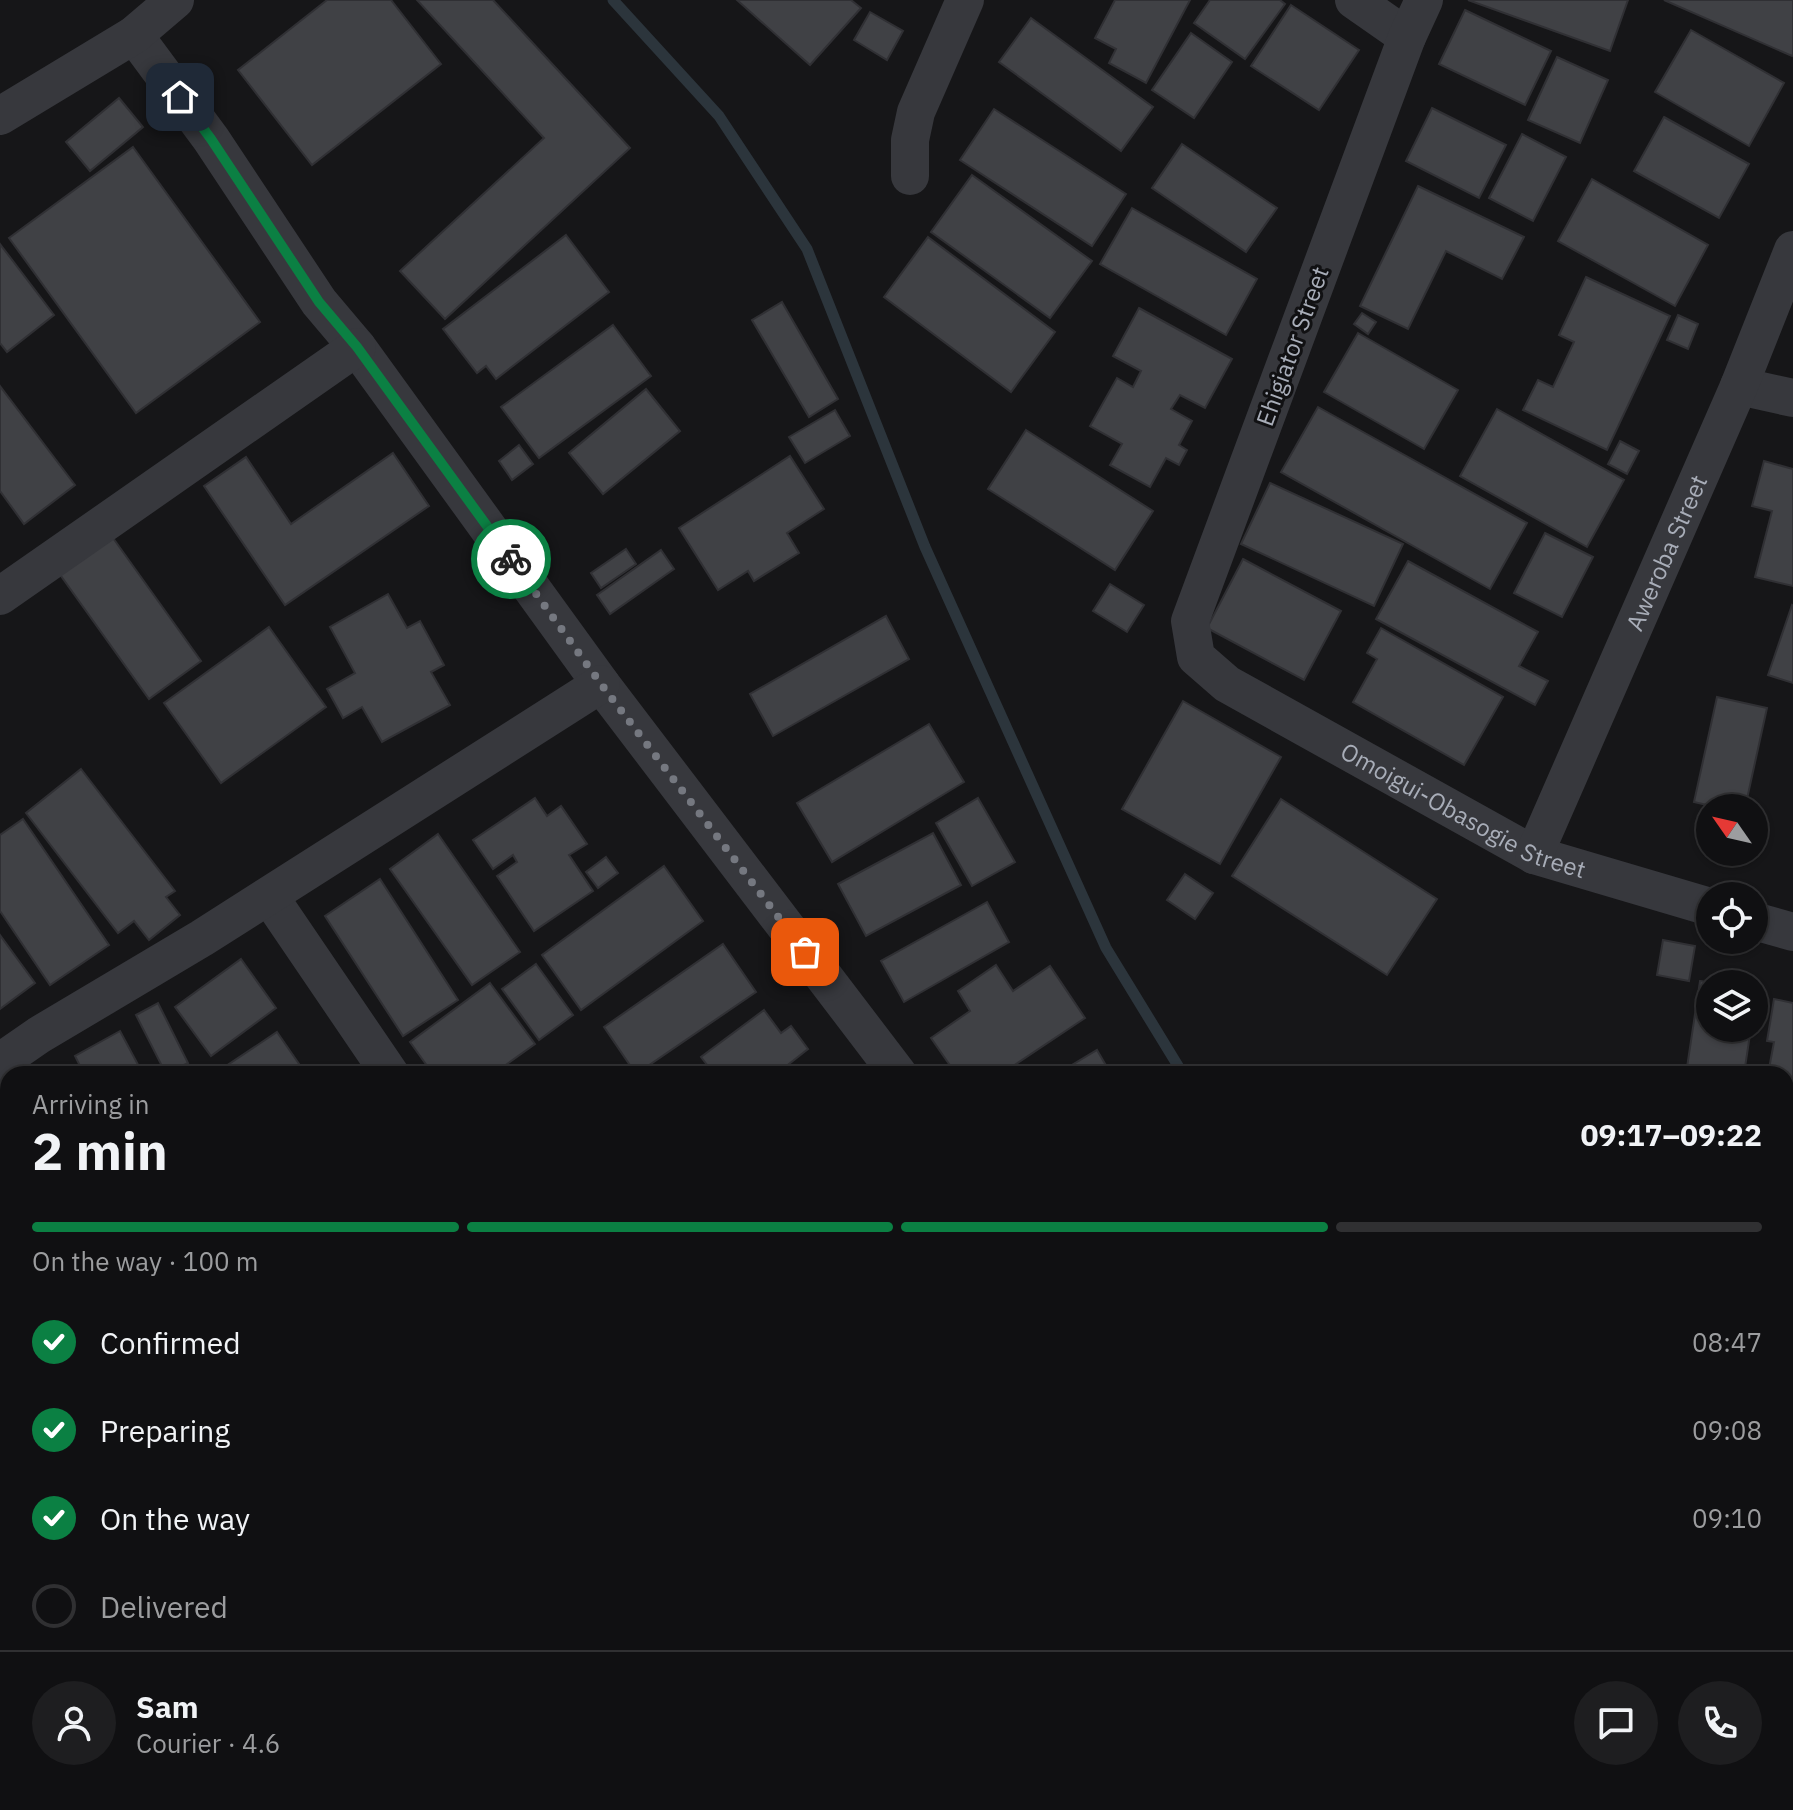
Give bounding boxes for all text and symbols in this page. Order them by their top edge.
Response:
pin [146,63,214,131]
icon: home [158,75,202,119]
street label: Ehigiator Street [1248,262,1336,430]
street label: Aweroba Street [1618,470,1714,636]
courier [471,519,551,599]
icon: bike [489,537,533,581]
street label: Omoigui-Obasogie Street [1335,735,1590,885]
north arrow [1696,794,1768,866]
map controls [1696,794,1768,1042]
button: locate [1696,882,1768,954]
pin [771,918,839,986]
icon: bag [783,930,827,974]
button: layers [1696,970,1768,1042]
text: Arriving in [32,1087,149,1121]
text: 09:17–09:22 [1581,1115,1762,1154]
text: 2 min [32,1117,168,1184]
text: On the way · 100 m [32,1244,258,1278]
icon: check [32,1320,76,1364]
text: Confirmed [100,1323,241,1362]
text: 08:47 [1692,1325,1762,1359]
icon: check [32,1408,76,1452]
text: Preparing [100,1411,230,1450]
text: 09:08 [1692,1413,1762,1447]
icon: check [32,1496,76,1540]
text: On the way [100,1499,250,1538]
text: 09:10 [1692,1501,1762,1535]
text: Delivered [100,1587,228,1626]
button: person [32,1681,116,1765]
button: chat [1574,1681,1658,1765]
button: phone [1678,1681,1762,1765]
text: Sam [136,1687,199,1726]
text: Courier · 4.6 [136,1726,280,1760]

